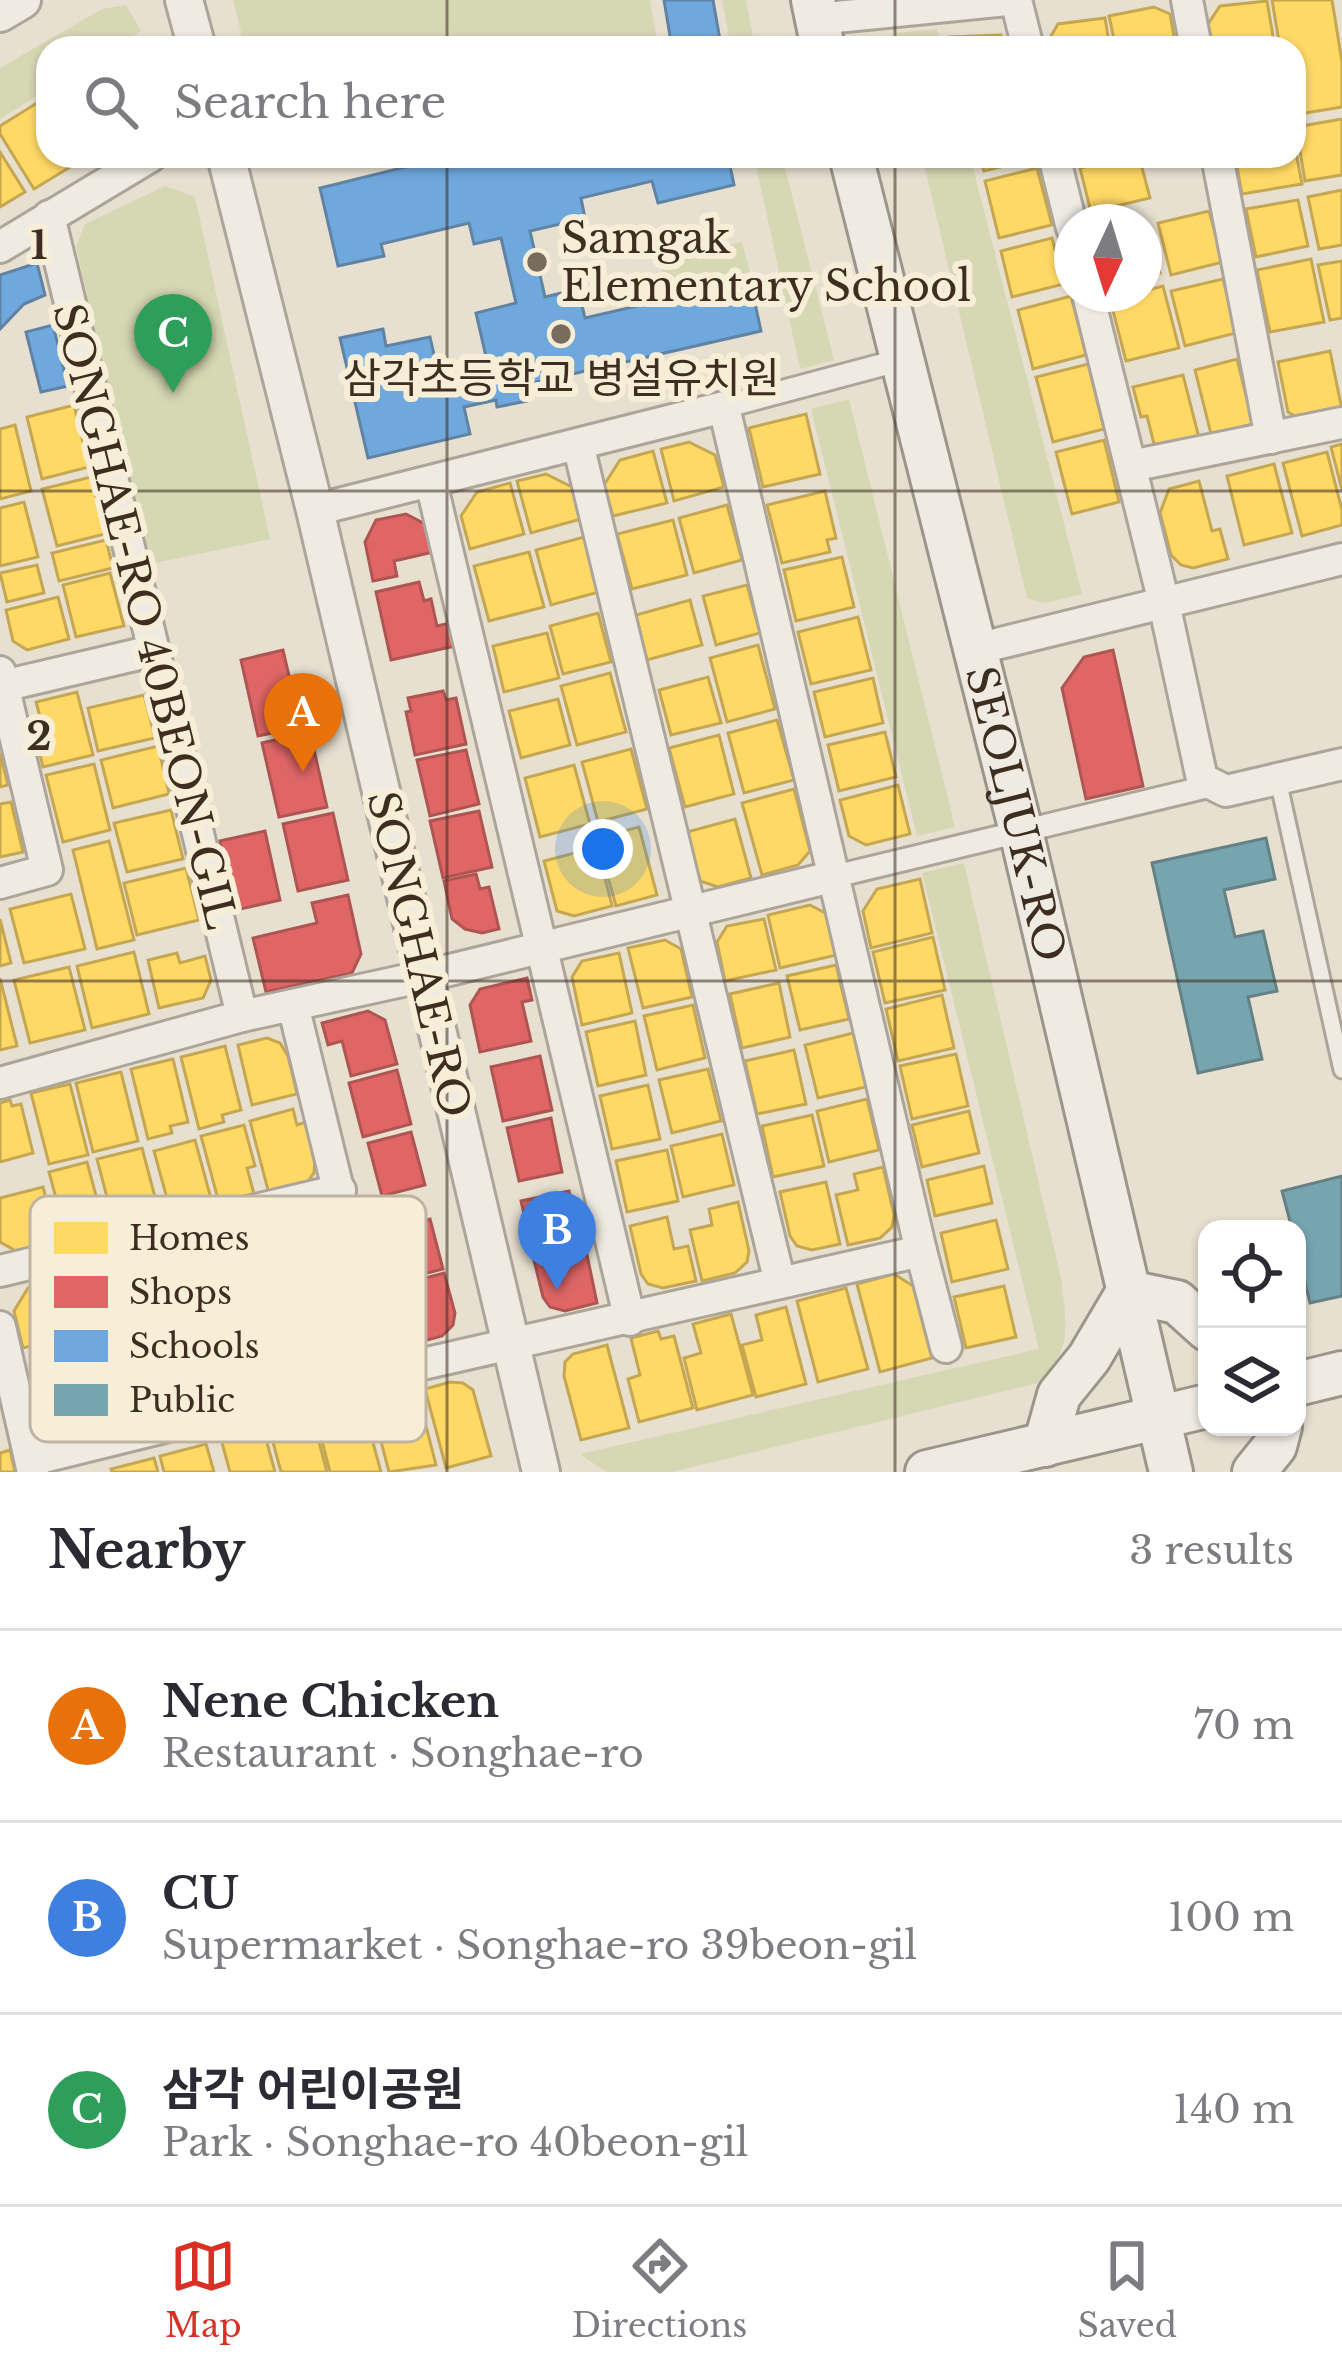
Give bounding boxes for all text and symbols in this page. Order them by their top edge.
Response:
search box [36,36,1306,168]
icon: search [78,69,144,135]
text: Search here [174,74,446,130]
north arrow [1054,204,1162,312]
place label: Samgak Elementary School [561,212,971,312]
text: 1 [30,221,48,270]
marker: Samgak Elementary School [524,249,550,275]
pin: C [134,294,212,393]
street label: SONGHAE-RO 40BEON-GIL [42,298,248,934]
marker: 삼각초등학교 병설유치원 [548,321,574,347]
place label: 삼각초등학교 병설유치원 [342,352,780,404]
street label: SEOLJUK-RO [954,661,1077,966]
pin: A [264,673,342,772]
text: 2 [26,712,52,761]
street label: SONGHAE-RO [356,786,482,1122]
your location [573,819,633,879]
pin: B [518,1191,596,1290]
legend [30,1196,426,1442]
text: Homes [129,1218,250,1259]
map controls [1198,1220,1306,1436]
button: locate [1198,1220,1306,1328]
text: Shops [129,1272,232,1313]
text: Schools [129,1326,260,1367]
button: layers [1198,1328,1306,1436]
text: Public [129,1380,235,1421]
text: Nearby [48,1519,245,1582]
text: 3 results [1129,1526,1294,1575]
text: Nene Chicken [162,1673,499,1729]
text: A [71,1701,103,1750]
text: 70 m [1194,1701,1294,1750]
text: Restaurant · Songhae-ro [162,1729,644,1778]
text: CU [162,1865,239,1921]
text: B [71,1893,103,1942]
text: 100 m [1168,1893,1294,1942]
text: Supermarket · Songhae-ro 39beon-gil [162,1921,917,1970]
text: 삼각 어린이공원 [162,2061,464,2117]
text: C [71,2085,103,2134]
text: 140 m [1173,2085,1294,2134]
text: Park · Songhae-ro 40beon-gil [162,2118,748,2167]
tab: Map [165,2233,242,2346]
tab: Directions [572,2233,747,2346]
tab: Saved [1077,2233,1177,2346]

